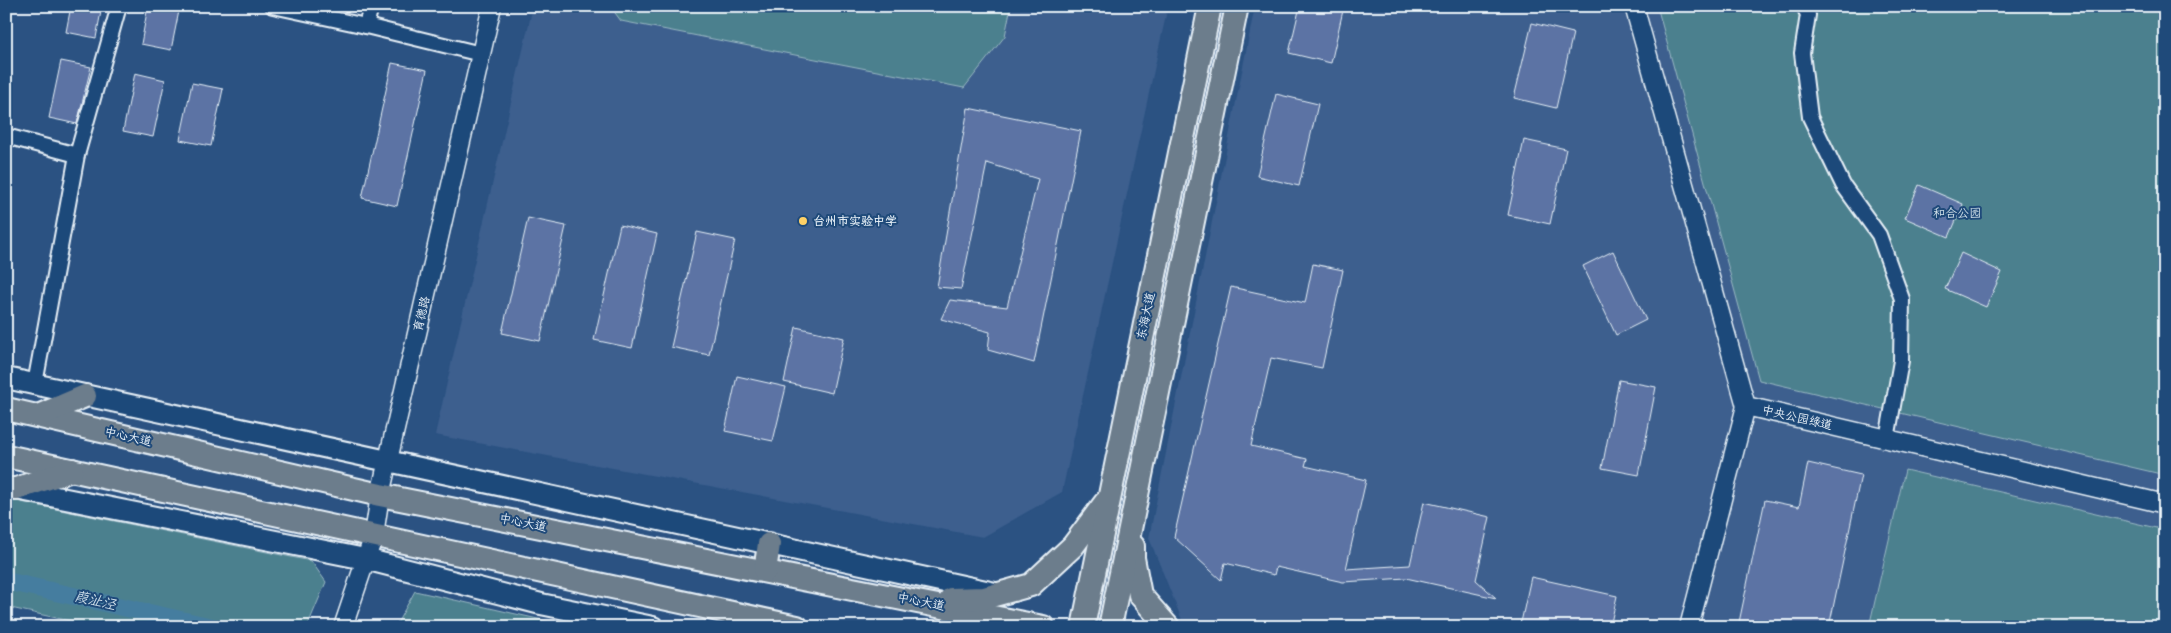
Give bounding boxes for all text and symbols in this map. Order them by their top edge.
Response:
park label: 和合公园 [1933,204,1981,223]
place label: 台州市实验中学 [813,212,897,231]
marker: 台州市实验中学 [797,215,809,227]
street label: 东海大道 [1132,291,1160,341]
street label: 育德路 [409,294,435,334]
street label: 中央公园绿道 [1760,401,1834,435]
street label: 中心大道 [102,422,154,452]
street label: 中心大道 [498,509,548,537]
water label: 葭沚泾 [72,586,119,617]
street label: 中心大道 [896,588,946,616]

